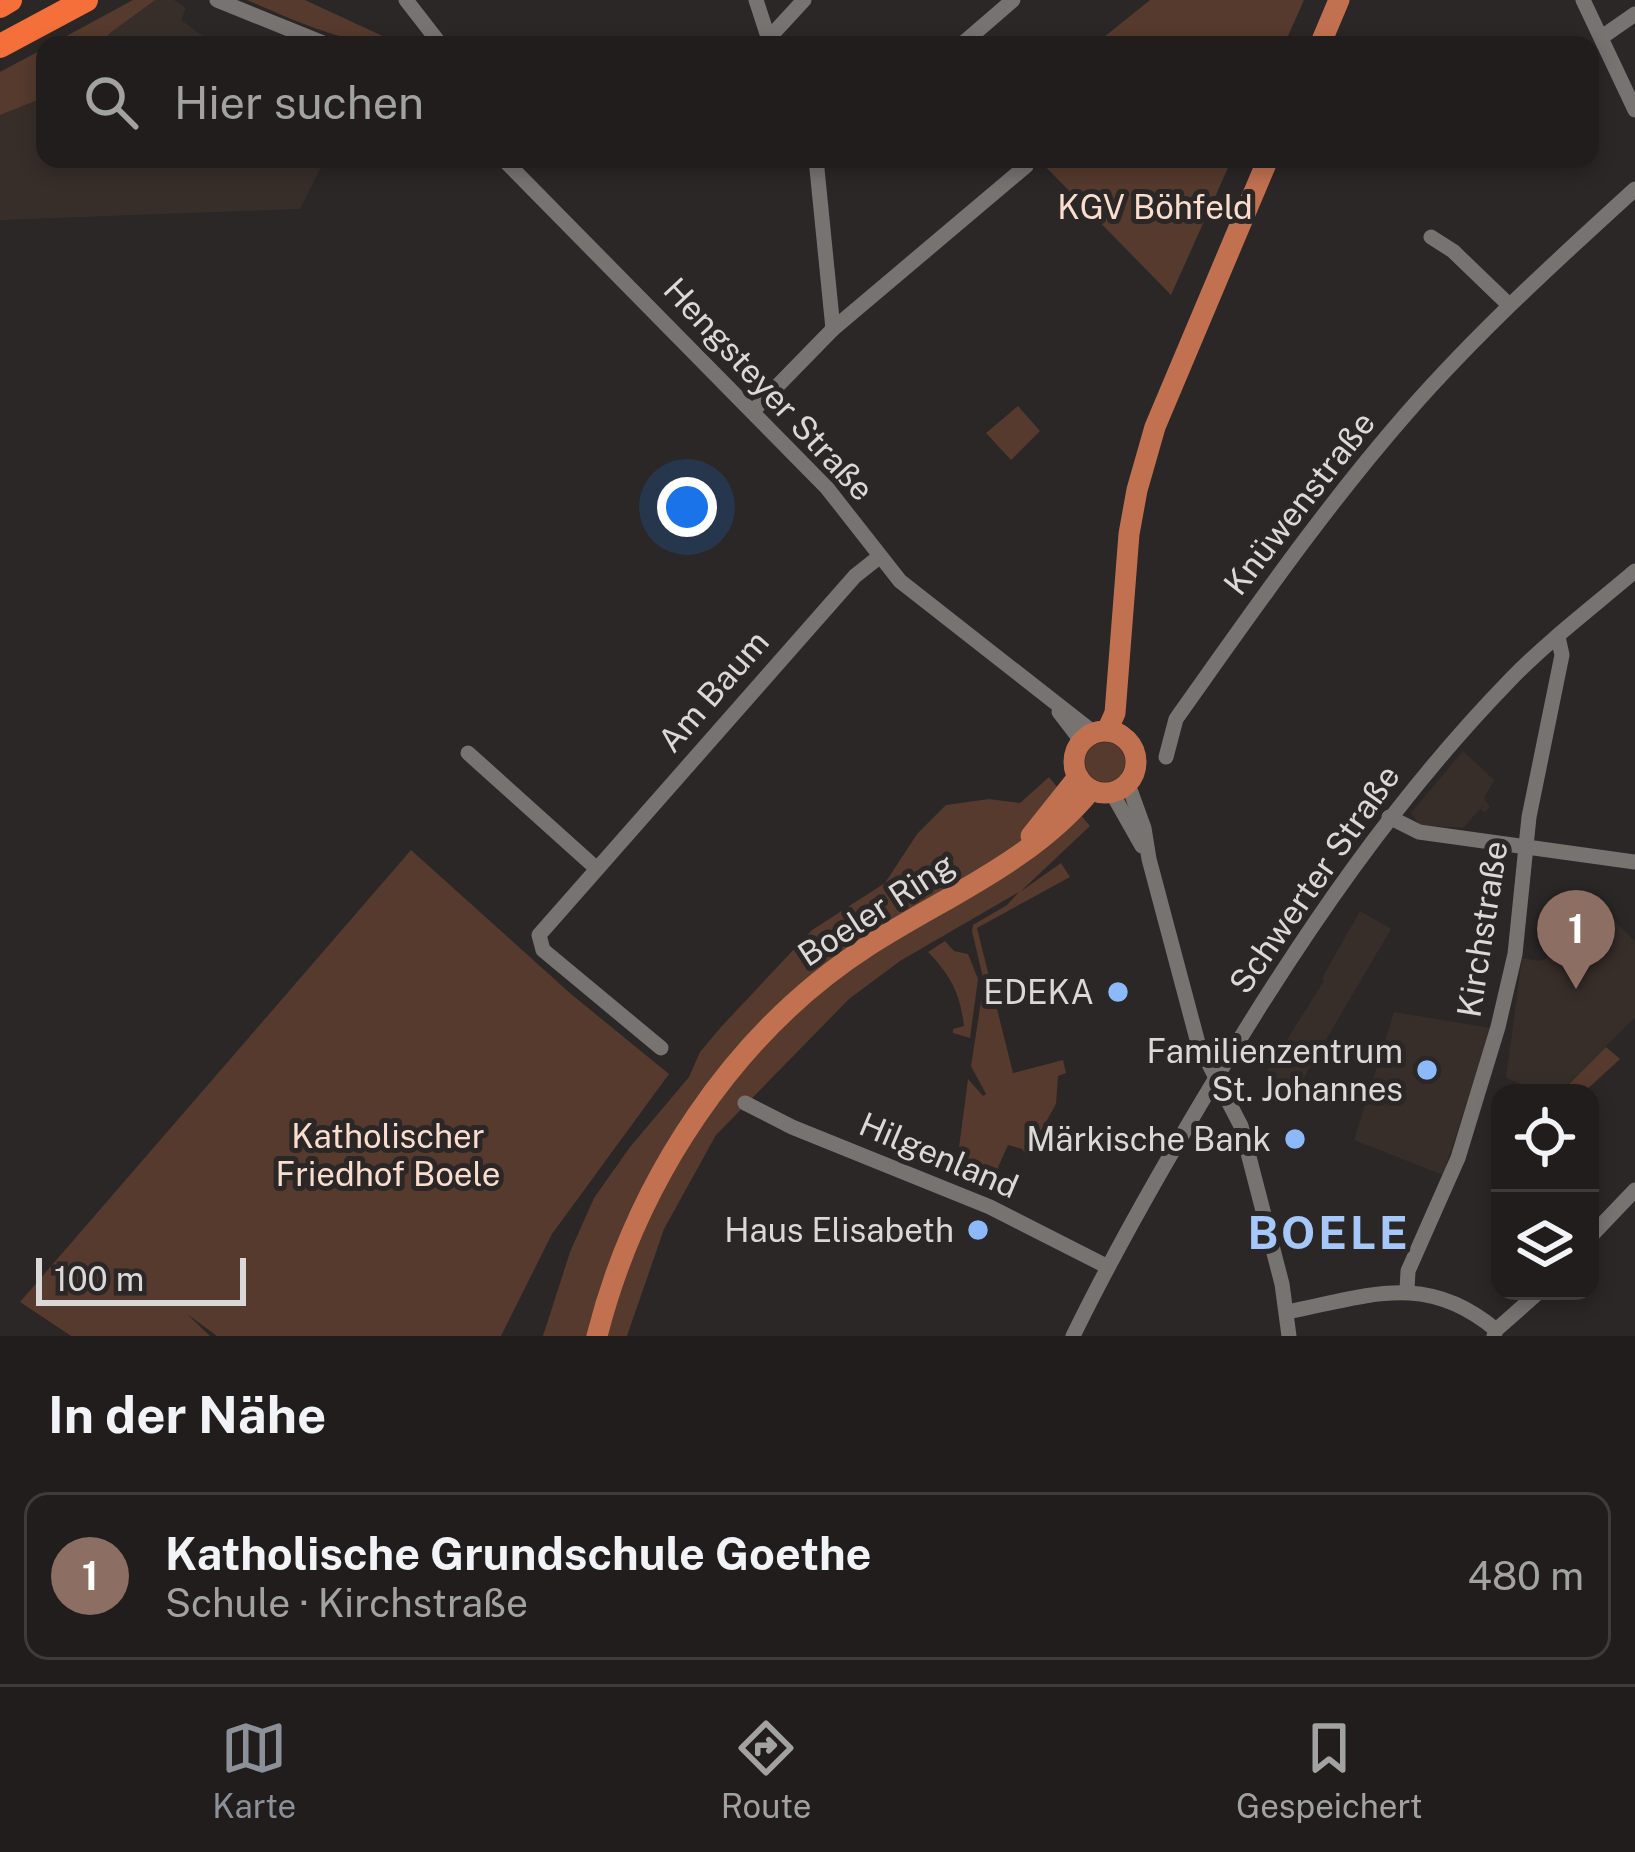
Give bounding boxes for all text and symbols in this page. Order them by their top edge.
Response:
search box [36,36,1599,168]
icon: search [78,69,144,135]
text: Hier suchen [174,76,424,129]
park label: KGV Böhfeld [1057,188,1253,226]
street label: Hengsteyer Straße [656,270,882,508]
street label: Knüwenstraße [1216,404,1382,602]
your location [657,477,717,537]
street label: Am Baum [650,623,776,759]
street label: Schwerter Straße [1221,758,1407,1000]
street label: Kirchstraße [1449,838,1515,1020]
street label: Boeler Ring [791,844,961,974]
pin: 1 [1537,890,1615,989]
place label: EDEKA [983,973,1094,1011]
marker: EDEKA [1105,979,1131,1005]
place label: Familienzentrum St. Johannes [1146,1032,1403,1108]
marker: Familienzentrum St. Johannes [1414,1057,1440,1083]
map controls [1491,1084,1599,1300]
button: locate [1491,1084,1599,1192]
street label: Hilgenland [854,1105,1024,1205]
park label: Katholischer Friedhof Boele [276,1117,500,1193]
place label: Märkische Bank [1026,1120,1271,1158]
marker: Märkische Bank [1282,1126,1308,1152]
button: layers [1491,1192,1599,1300]
district label: BOELE [1247,1206,1411,1259]
place label: Haus Elisabeth [724,1211,954,1249]
marker: Haus Elisabeth [965,1217,991,1243]
scale bar [36,1252,246,1305]
text: 100 m [54,1260,144,1298]
text: In der Nähe [48,1385,326,1444]
text: Katholische Grundschule Goethe [165,1527,872,1580]
text: 1 [82,1553,98,1599]
text: 480 m [1467,1553,1584,1599]
text: Schule · Kirchstraße [165,1580,528,1626]
tab: Karte [212,1715,296,1825]
tab: Route [721,1715,811,1825]
tab: Gespeichert [1236,1715,1423,1825]

